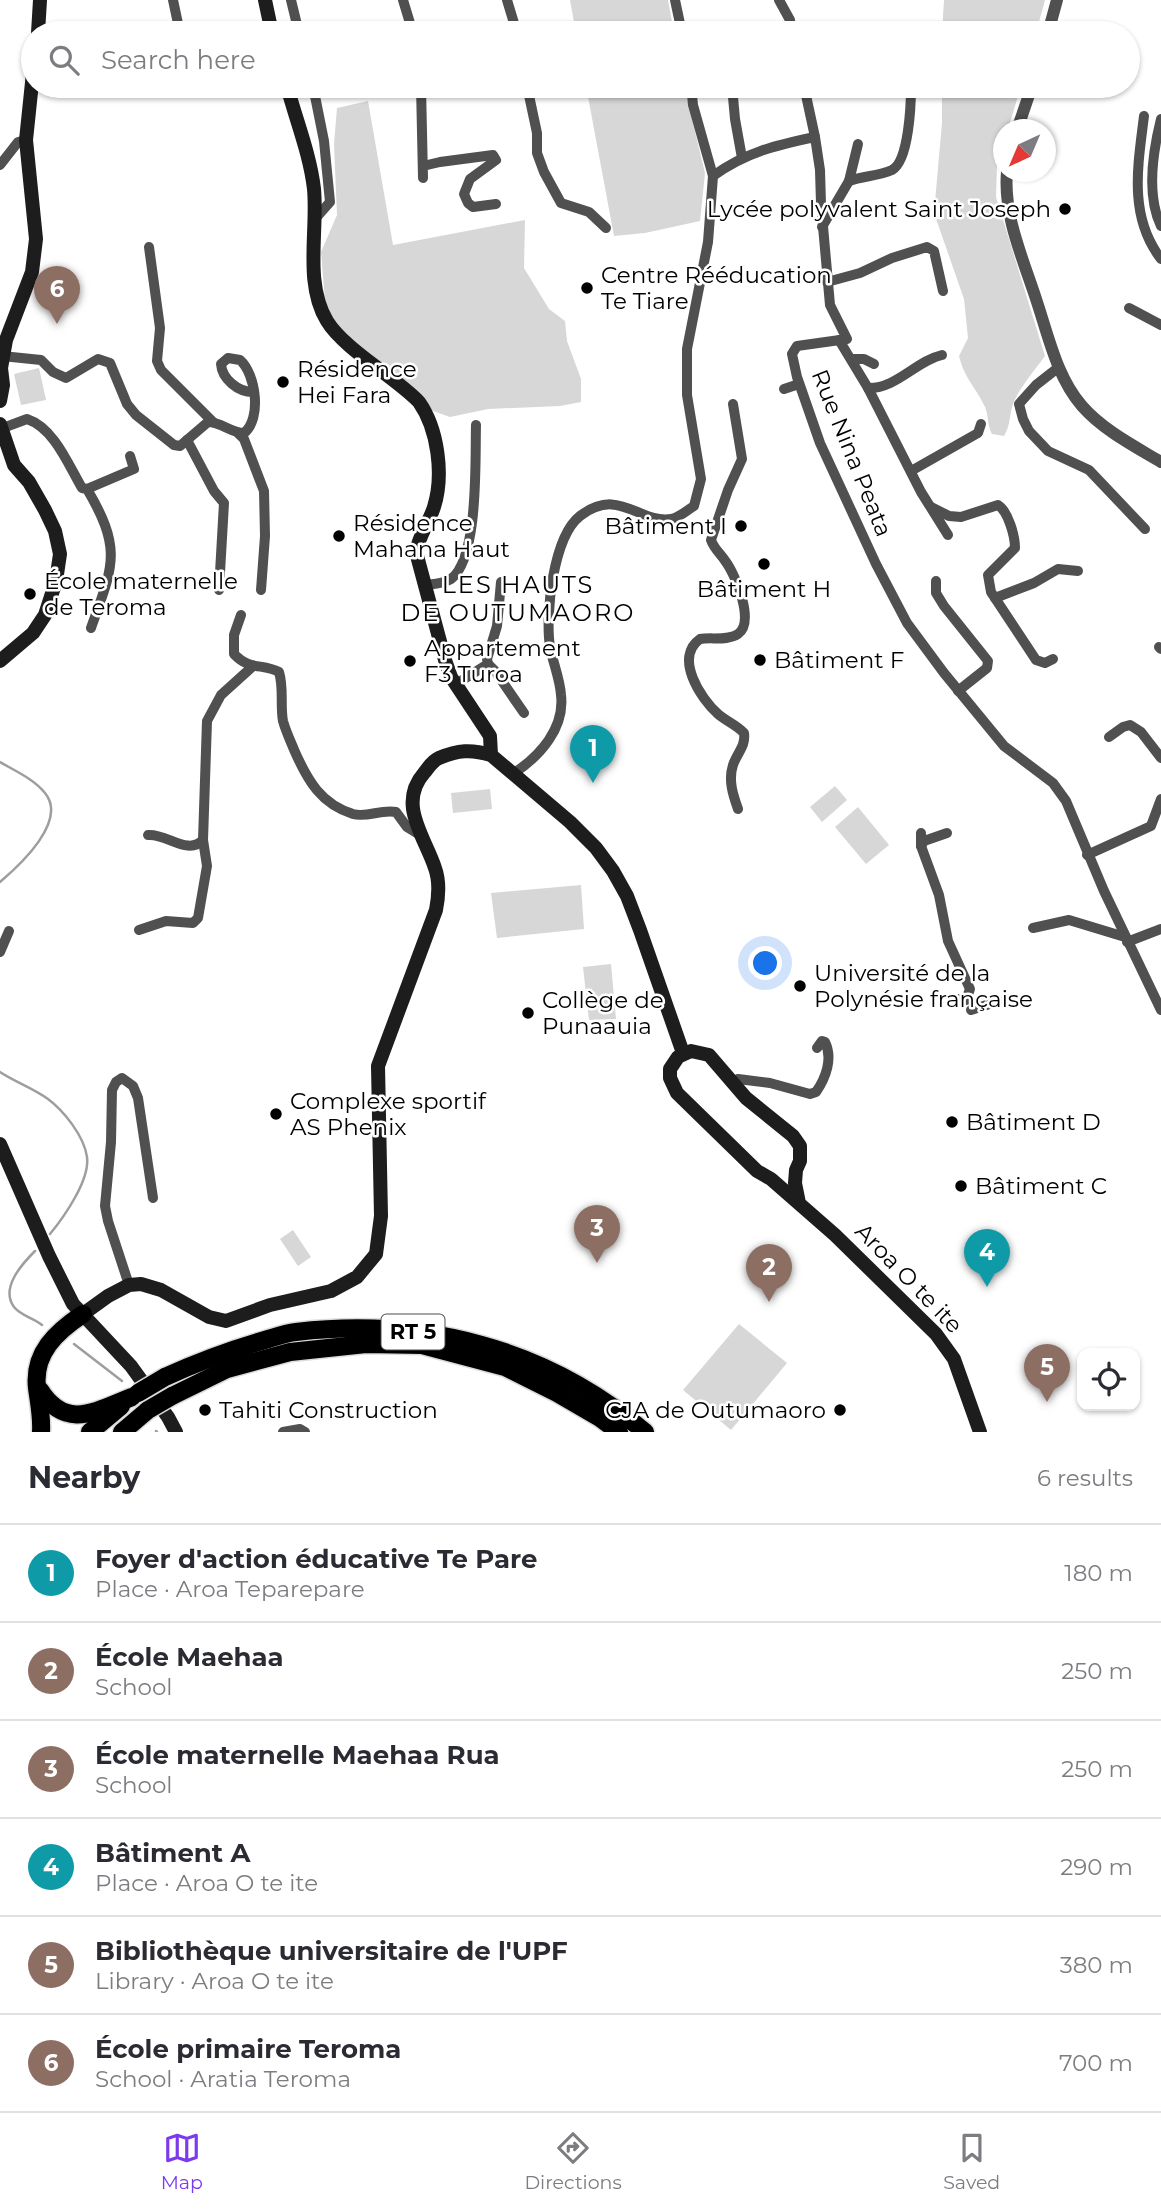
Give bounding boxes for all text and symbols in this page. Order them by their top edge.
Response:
search box [21,21,1140,98]
icon: search [45,41,83,79]
text: Search here [101,44,256,76]
north arrow [993,119,1056,182]
place label: Lycée polyvalent Saint Joseph [707,195,1051,223]
marker: Lycée polyvalent Saint Joseph [1057,201,1073,217]
place label: Centre Rééducation Te Tiare [601,261,832,315]
pin: 6 [34,266,80,324]
marker: Centre Rééducation Te Tiare [579,280,595,296]
place label: Résidence Hei Fara [297,355,417,409]
street label: Rue Nina Peata [806,365,898,541]
marker: Résidence Hei Fara [275,374,291,390]
place label: Résidence Mahana Haut [353,509,510,563]
place label: Bâtiment I [604,512,727,540]
marker: Bâtiment I [733,518,749,534]
marker: Résidence Mahana Haut [331,528,347,544]
marker: Bâtiment H [756,556,772,572]
place label: École maternelle de Teroma [44,567,238,621]
district label: LES HAUTS DE OUTUMAORO [401,570,635,627]
place label: Bâtiment H [697,575,831,603]
marker: École maternelle de Teroma [22,586,38,602]
place label: Appartement F3 Turoa [424,634,581,688]
place label: Bâtiment F [774,646,904,674]
marker: Bâtiment F [752,652,768,668]
marker: Appartement F3 Turoa [402,653,418,669]
pin: 1 [570,725,616,783]
your location [748,946,782,980]
place label: Université de la Polynésie française [814,959,1033,1013]
marker: Université de la Polynésie française [792,978,808,994]
place label: Collège de Punaauia [542,986,664,1040]
marker: Collège de Punaauia [520,1005,536,1021]
place label: Complexe sportif AS Phenix [290,1087,487,1141]
marker: Complexe sportif AS Phenix [268,1106,284,1122]
place label: Bâtiment D [966,1108,1101,1136]
marker: Bâtiment D [944,1114,960,1130]
place label: Bâtiment C [975,1172,1107,1200]
marker: Bâtiment C [953,1178,969,1194]
pin: 3 [574,1205,620,1263]
street label: Aroa O te ite [850,1217,968,1339]
pin: 4 [964,1229,1010,1287]
pin: 2 [746,1244,792,1302]
road number: RT 5 [382,1314,444,1350]
pin: 5 [1024,1344,1070,1402]
map controls [1077,1348,1140,1411]
button: locate [1077,1348,1140,1411]
place label: Tahiti Construction [219,1396,438,1424]
place label: CJA de Outumaoro [605,1396,826,1424]
marker: Tahiti Construction [197,1402,213,1418]
marker: CJA de Outumaoro [832,1402,848,1418]
text: Nearby [28,1459,140,1496]
text: 6 results [1037,1464,1133,1492]
text: Foyer d'action éducative Te Pare [95,1543,537,1575]
text: 1 [46,1559,56,1587]
text: 180 m [1064,1559,1133,1587]
text: Place · Aroa Teparepare [95,1575,365,1603]
text: École Maehaa [95,1641,284,1673]
text: 2 [44,1657,58,1685]
text: 250 m [1061,1657,1133,1685]
text: School [95,1673,173,1701]
text: École maternelle Maehaa Rua [95,1739,500,1771]
text: 3 [44,1755,58,1783]
text: 250 m [1061,1755,1133,1783]
text: School [95,1771,173,1799]
text: Bâtiment A [95,1837,250,1869]
text: 4 [43,1853,59,1881]
text: 290 m [1060,1853,1133,1881]
text: Place · Aroa O te ite [95,1869,318,1897]
text: Bibliothèque universitaire de l'UPF [95,1935,568,1967]
text: 5 [44,1951,58,1979]
text: 380 m [1060,1951,1133,1979]
text: Library · Aroa O te ite [95,1967,334,1995]
text: École primaire Teroma [95,2033,401,2065]
text: 6 [44,2049,58,2077]
text: 700 m [1059,2049,1133,2077]
text: School · Aratia Teroma [95,2065,351,2093]
tab: Map [161,2129,203,2194]
tab: Directions [524,2129,622,2194]
tab: Saved [943,2129,1000,2194]

